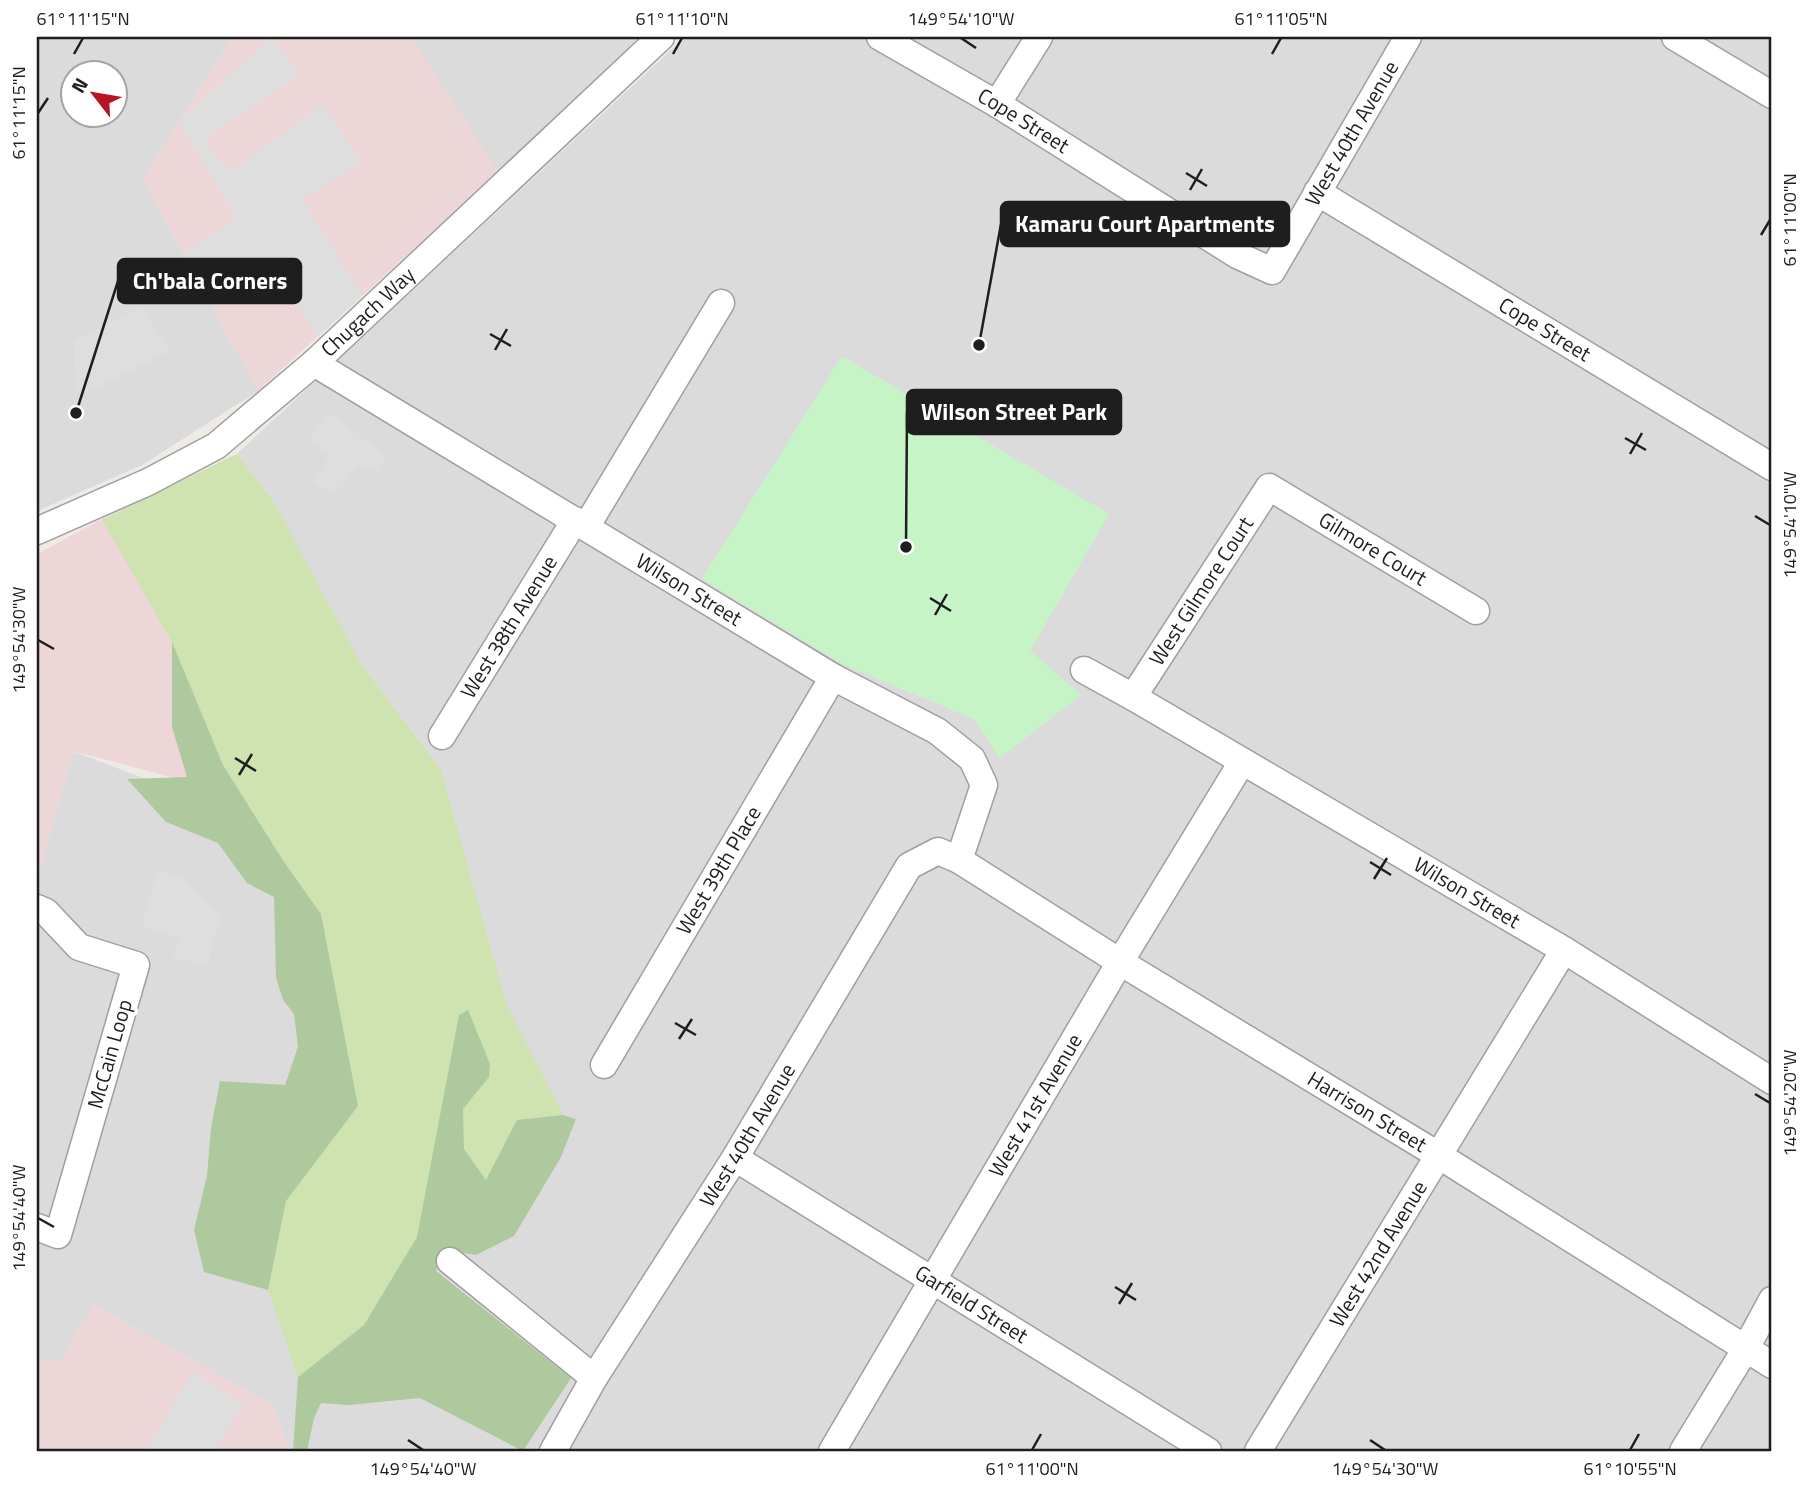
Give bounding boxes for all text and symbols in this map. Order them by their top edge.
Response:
text: 61°11'15"N [36,5,130,32]
text: 61°11'10"N [635,5,729,32]
text: 149°54'10"W [907,5,1015,32]
text: 61°11'05"N [1234,5,1328,32]
street label: West 40th Avenue [1296,54,1406,211]
north arrow [60,60,130,130]
text: 61°11'15"N [5,66,32,160]
text: N [63,72,95,98]
street label: Cope Street [972,79,1076,161]
text: 61°11'00"N [1776,173,1803,267]
callout: Kamaru Court Apartments [1001,202,1289,246]
text: Kamaru Court Apartments [1015,206,1275,241]
callout: Ch'bala Corners [118,259,301,303]
street label: Chugach Way [313,259,422,364]
text: Ch'bala Corners [133,263,287,298]
street label: Cope Street [1493,288,1598,369]
callout: Wilson Street Park [907,390,1121,434]
text: Wilson Street Park [921,394,1107,429]
text: 149°54'10"W [1776,471,1803,579]
street label: Gilmore Court [1313,503,1434,593]
street label: West Gilmore Court [1140,509,1261,672]
street label: Wilson Street [630,544,749,634]
street label: West 38th Avenue [452,549,565,704]
text: 149°54'30"W [5,586,32,694]
street label: West 39th Place [667,799,769,940]
street label: Wilson Street [1408,848,1527,936]
street label: McCain Loop [78,995,140,1112]
street label: West 41st Avenue [980,1027,1089,1183]
text: 149°54'20"W [1776,1049,1803,1157]
street label: West 40th Avenue [691,1057,803,1213]
street label: Harrison Street [1302,1062,1434,1160]
text: 149°54'40"W [5,1164,32,1272]
street label: West 42nd Avenue [1320,1174,1435,1333]
street label: Garfield Street [909,1256,1035,1351]
text: 149°54'40"W [369,1455,477,1482]
text: 61°11'00"N [985,1455,1079,1482]
text: 149°54'30"W [1331,1455,1439,1482]
text: 61°10'55"N [1583,1455,1677,1482]

